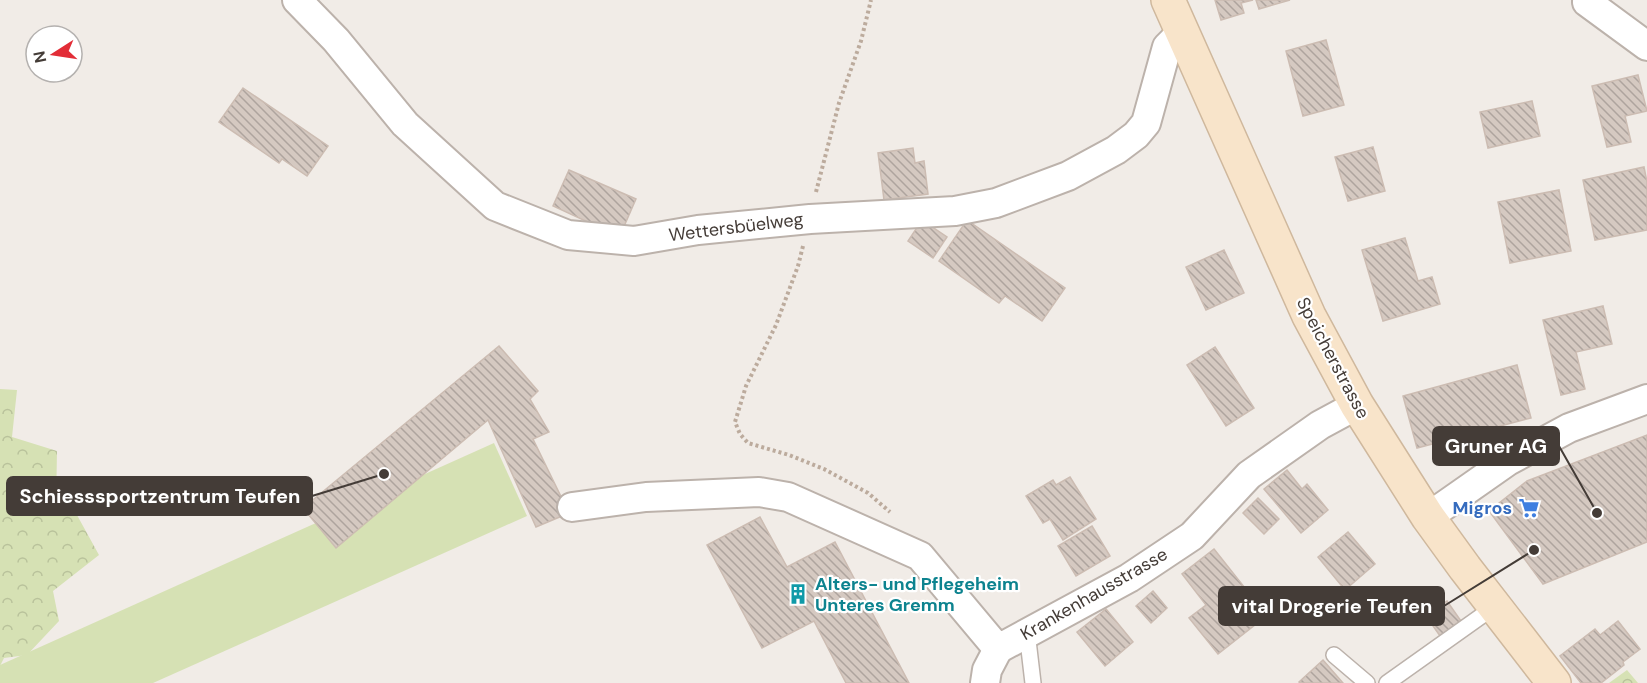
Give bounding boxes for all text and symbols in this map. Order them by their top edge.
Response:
north arrow [24,24,84,84]
text: N [28,49,51,65]
street label: Wettersbüelweg [667,207,805,247]
street label: Speicherstrasse [1291,293,1375,423]
callout: Gruner AG [1433,427,1559,465]
text: Gruner AG [1445,433,1547,459]
callout: Schiesssportzentrum Teufen [7,477,312,515]
text: Schiesssportzentrum Teufen [20,483,300,509]
place label: Migros [1453,496,1512,520]
supermarket icon: Migros [1517,496,1541,520]
street label: Krankenhausstrasse [1016,542,1172,646]
place label: Alters- und Pflegeheim Unteres Gremm [815,572,1019,617]
building icon: Alters- und Pflegeheim Unteres Gremm [786,582,810,606]
callout: vital Drogerie Teufen [1219,587,1444,625]
text: vital Drogerie Teufen [1232,593,1432,619]

